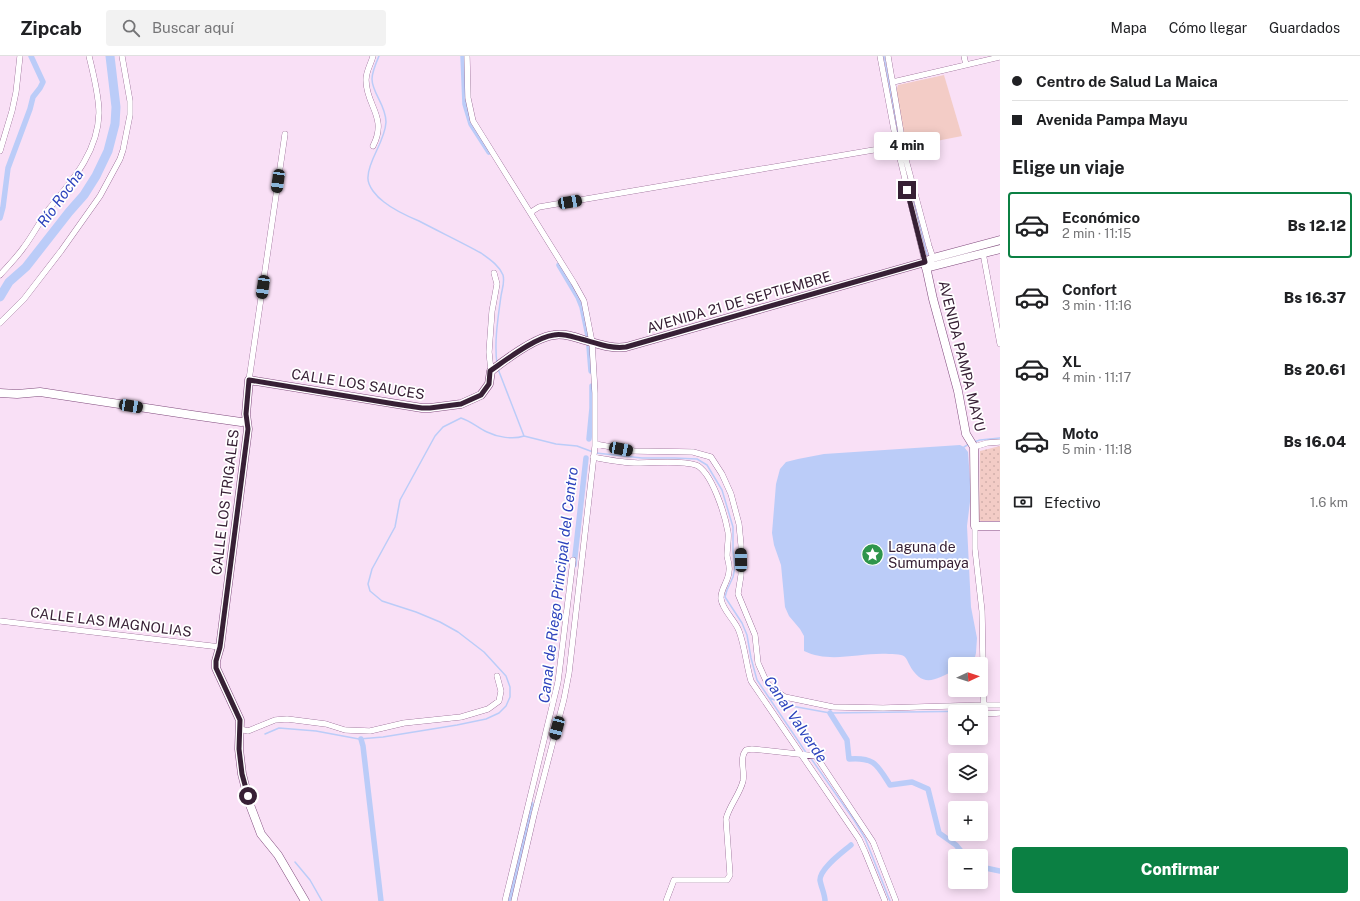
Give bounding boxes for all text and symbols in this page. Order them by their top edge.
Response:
search box [106,10,386,46]
text: Zipcab [20,17,82,39]
icon: search [120,17,142,39]
text: Buscar aquí [152,19,234,36]
text: Mapa [1111,20,1147,36]
text: Cómo llegar [1169,20,1247,36]
text: Guardados [1269,20,1340,36]
text: Centro de Salud La Maica [1036,73,1218,90]
text: Avenida Pampa Mayu [1036,111,1188,128]
callout: 4 min [874,132,940,160]
text: 4 min [890,138,924,153]
text: Elige un viaje [1012,157,1125,178]
water label: Río Rocha [33,166,87,230]
car [270,168,286,194]
route end [898,181,916,199]
car [557,194,583,210]
icon: car [1014,207,1050,243]
text: Económico [1062,209,1140,226]
text: Bs 12.12 [1287,217,1346,234]
text: 2 min · 11:15 [1062,226,1131,241]
street label: AVENIDA 21 DE SEPTIEMBRE [645,268,833,336]
car [255,274,271,300]
street label: AVENIDA PAMPA MAYU [935,279,989,433]
icon: car [1014,279,1050,315]
text: Confort [1062,281,1117,298]
text: Bs 16.37 [1284,289,1346,306]
text: 3 min · 11:16 [1062,298,1132,313]
icon: car [1014,351,1050,387]
text: XL [1062,353,1081,370]
text: Bs 20.61 [1284,361,1346,378]
street label: CALLE LOS SAUCES [290,366,426,402]
text: 4 min · 11:17 [1062,370,1131,385]
car [118,398,144,414]
icon: car [1014,423,1050,459]
text: Moto [1062,425,1099,442]
street label: CALLE LOS TRIGALES [208,428,242,576]
text: Bs 16.04 [1283,433,1346,450]
car [608,441,634,457]
text: 5 min · 11:18 [1062,442,1132,457]
water label: Canal de Riego Principal del Centro [535,466,581,704]
icon: cash [1012,491,1034,513]
text: Efectivo [1044,494,1101,511]
text: 1.6 km [1310,495,1348,510]
place label: Laguna de Sumumpaya [888,539,969,571]
place icon: Laguna de Sumumpaya [860,542,886,568]
car [735,548,747,572]
street label: CALLE LAS MAGNOLIAS [29,604,193,640]
north arrow [948,657,988,697]
map controls [948,657,988,889]
water label: Canal Valverde [761,673,831,765]
button: locate [948,705,988,745]
car [548,715,566,741]
button: layers [948,753,988,793]
route start [239,787,257,805]
button: + [948,801,988,841]
button: Confirmar [1012,847,1348,893]
button: − [948,849,988,889]

